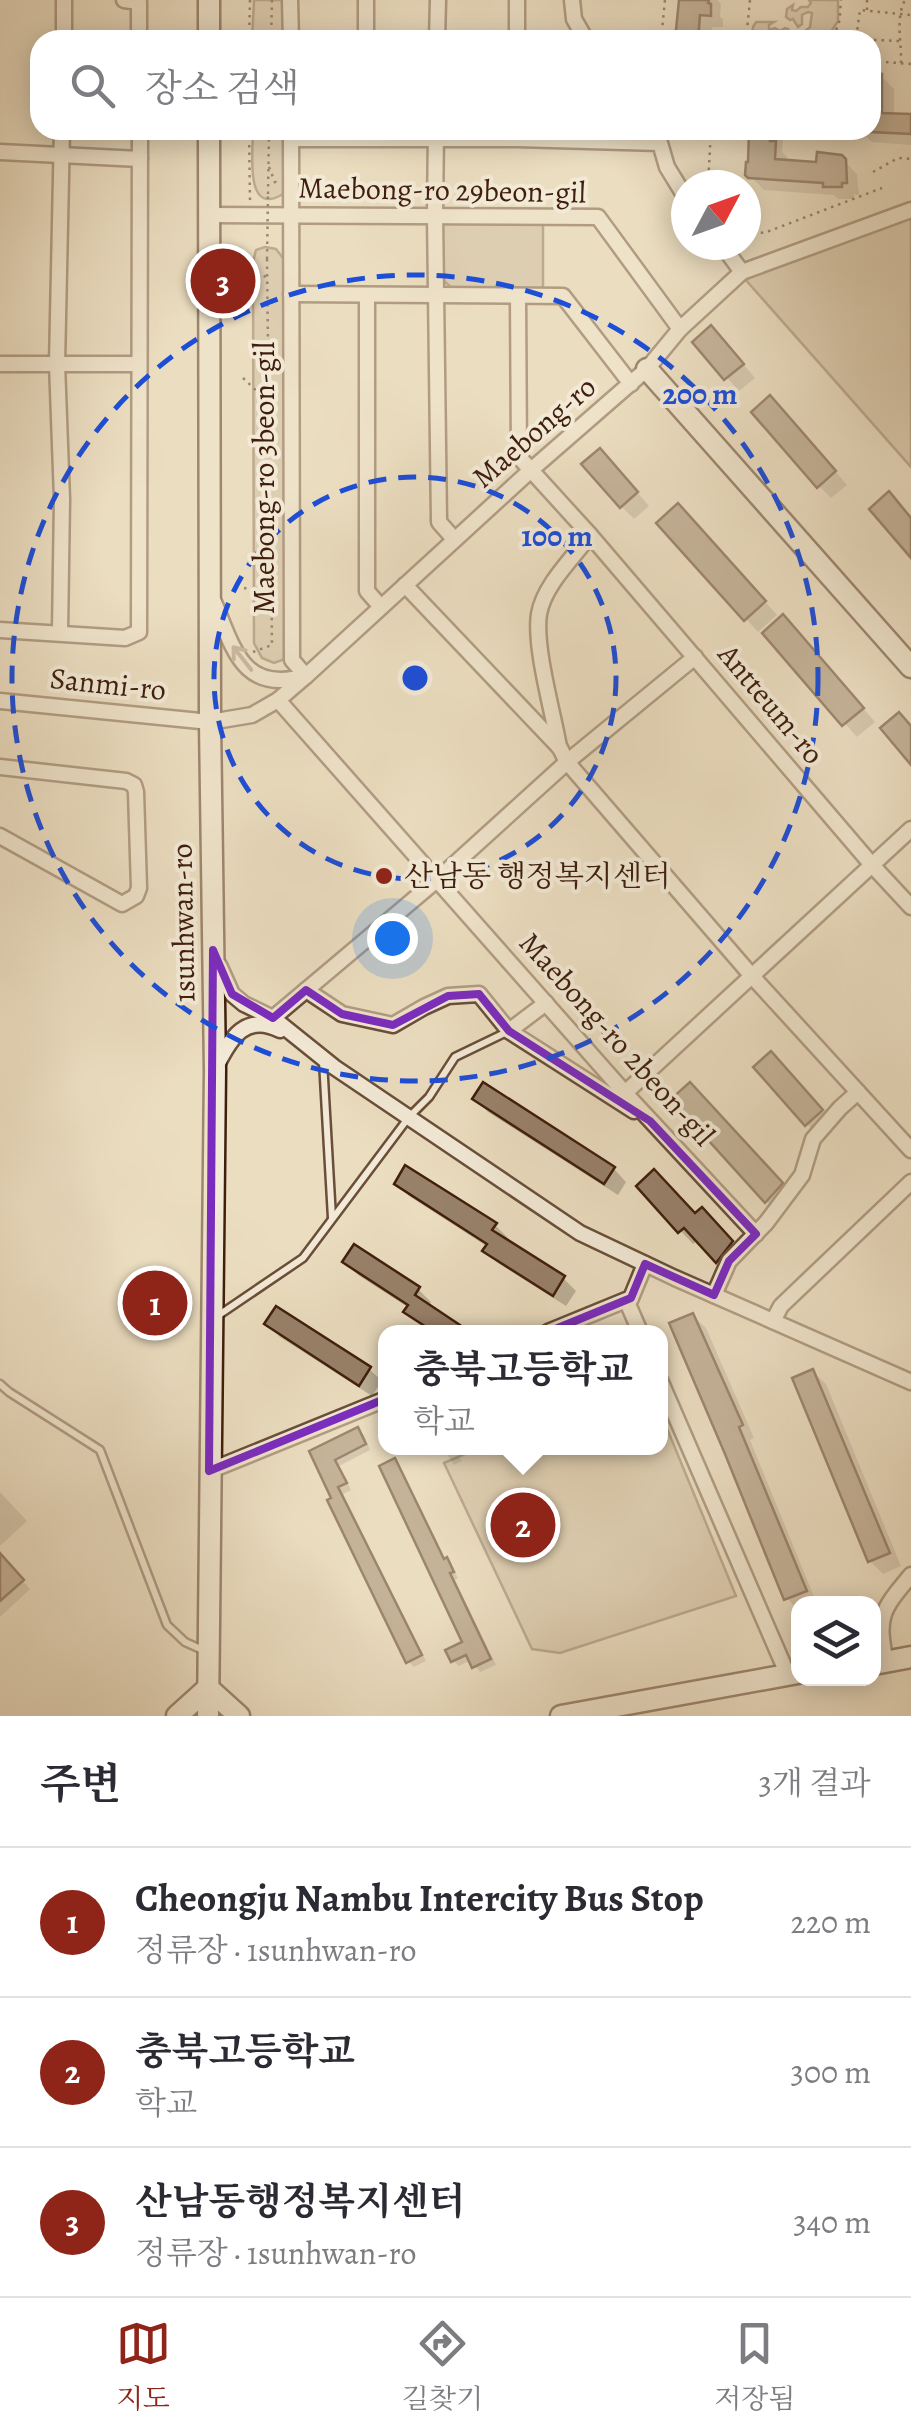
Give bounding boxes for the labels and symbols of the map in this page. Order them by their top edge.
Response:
street label: Maebong-ro 29beon-gil [298,167,586,213]
north arrow [671,170,761,260]
pin: 3 [190,244,256,318]
street label: Maebong-ro 3beon-gil [244,342,284,614]
street label: Maebong-ro [464,367,604,497]
text: 200 m [662,374,738,414]
text: 100 m [521,516,593,556]
street label: Antteum-ro [708,635,833,773]
one-way arrow [232,646,254,672]
street label: Sanmi-ro [48,658,168,710]
centre of rings [397,660,433,696]
street label: 1sunhwan-ro [162,843,204,1003]
place label: 산남동 행정복지센터 [404,856,671,896]
marker: 산남동 행정복지센터 [373,865,395,887]
your location [367,913,418,964]
street label: Maebong-ro 2beon-gil [510,924,724,1154]
pin: 1 [122,1266,188,1340]
pin: 2 [490,1488,556,1562]

